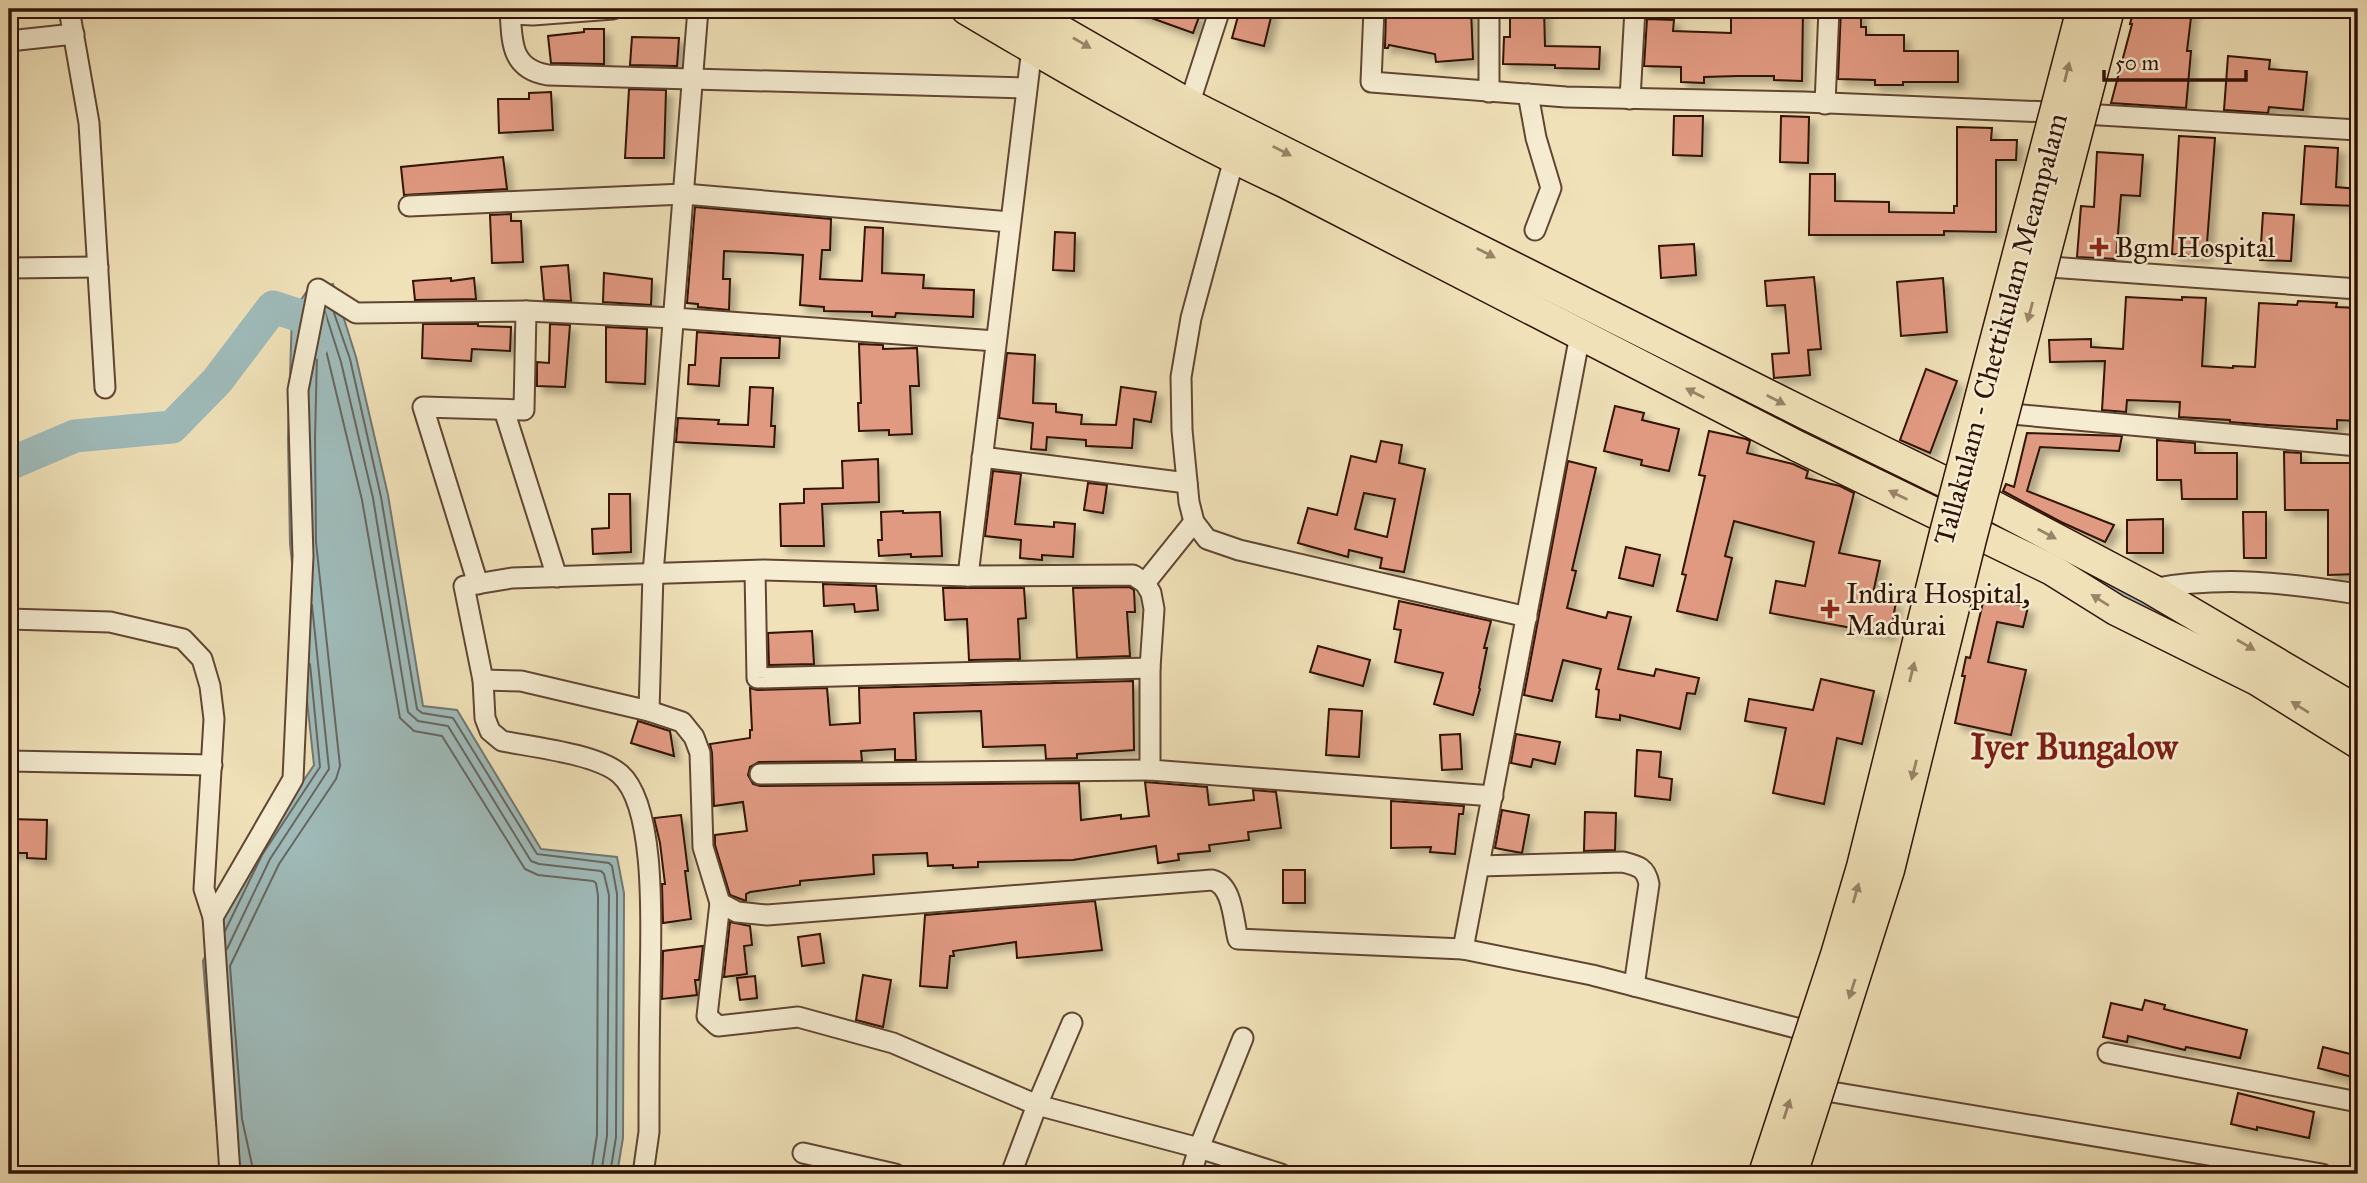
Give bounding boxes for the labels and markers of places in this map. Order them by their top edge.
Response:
place label: Bgm Hospital [2115,230,2276,265]
marker: Bgm Hospital [2089,237,2109,257]
place label: Indira Hospital, Madurai [1846,576,2030,643]
marker: Indira Hospital, Madurai [1820,599,1840,619]

